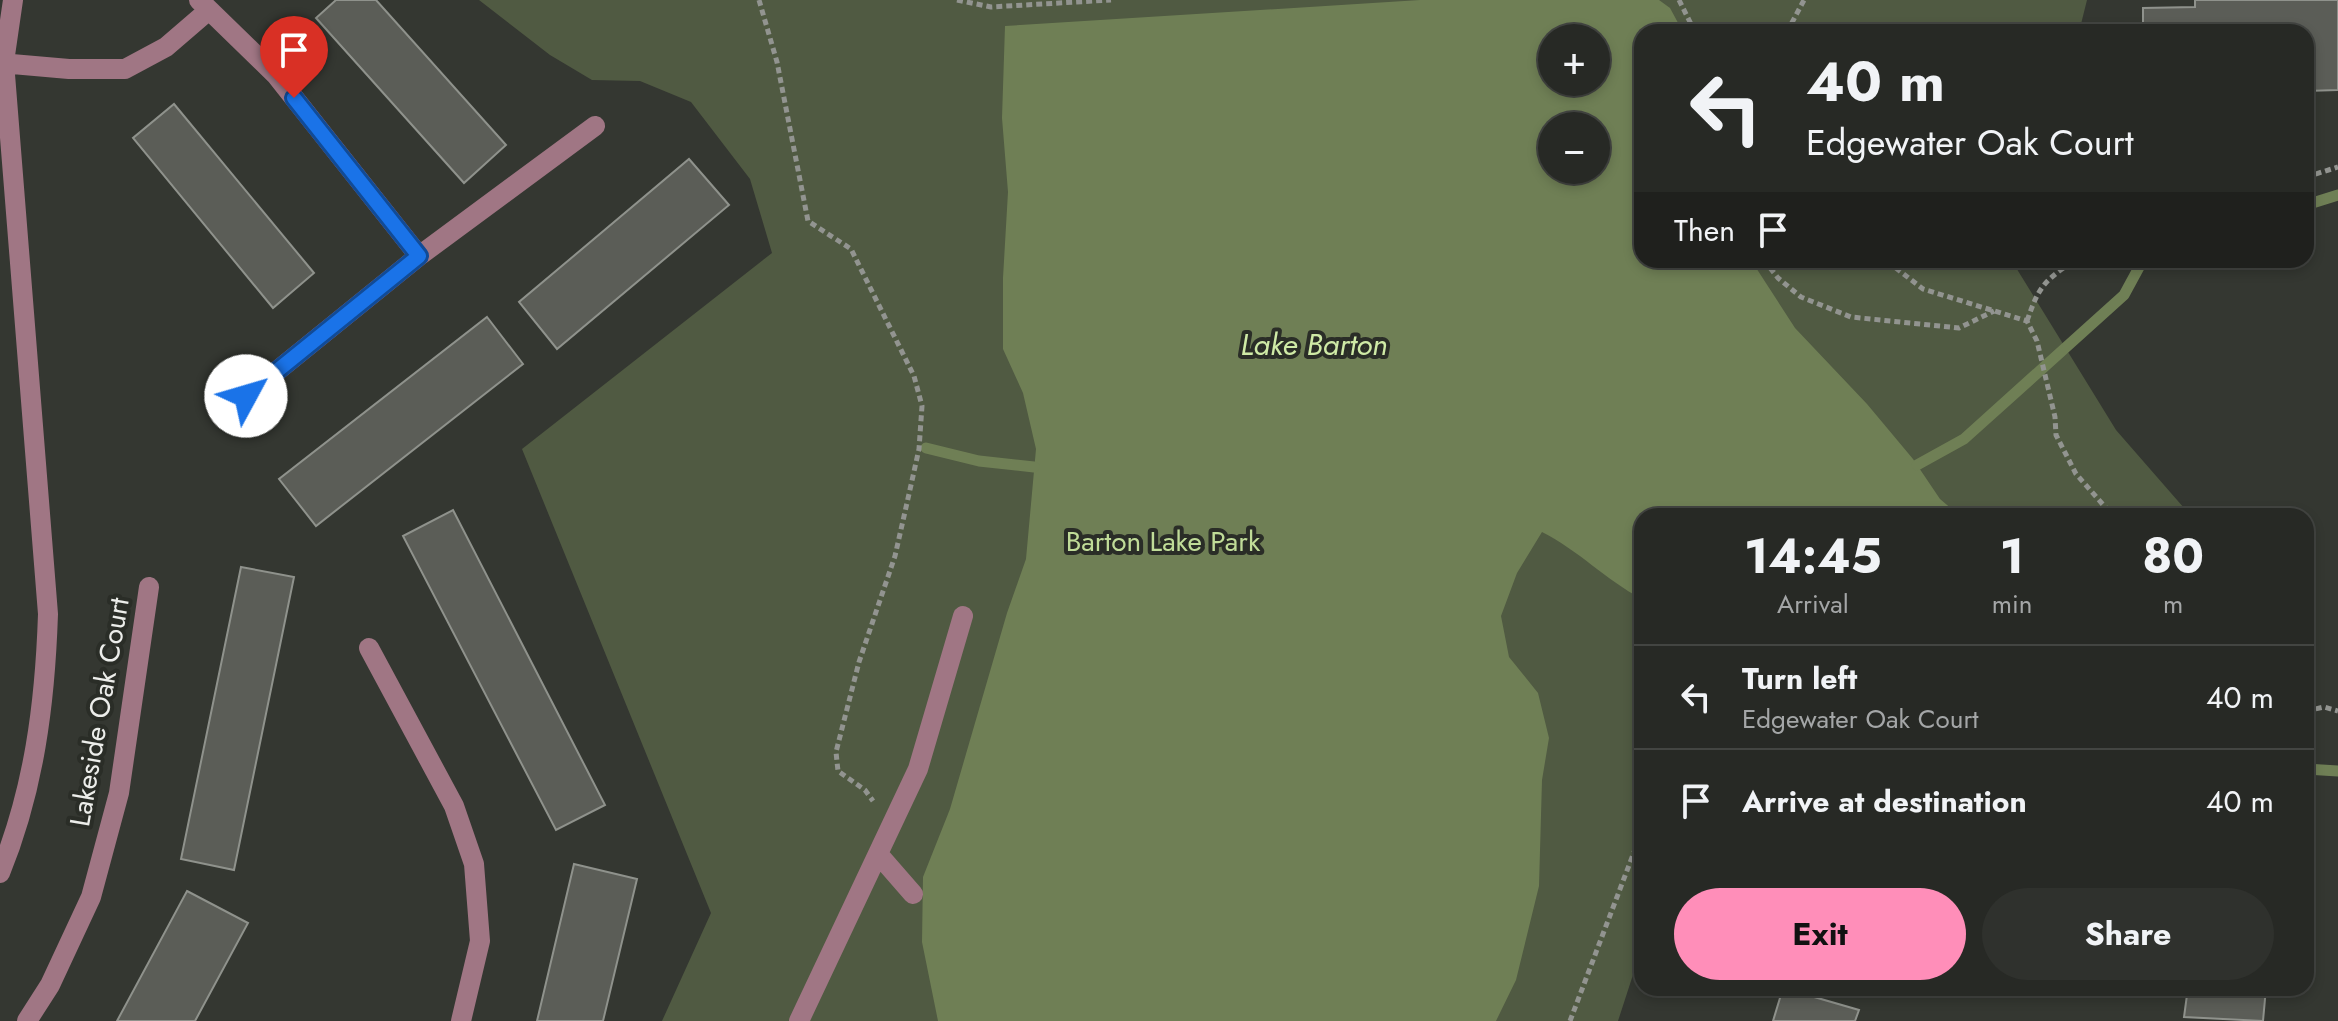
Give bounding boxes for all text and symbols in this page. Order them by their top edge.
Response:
pin [260,16,328,98]
map controls [1538,24,1610,184]
button: + [1538,24,1610,96]
icon: arrive [272,28,316,72]
text: 40 m [1806,41,1945,122]
icon: left [1674,56,1778,160]
button: − [1538,112,1610,184]
text: Edgewater Oak Court [1806,116,2134,168]
icon: arrive [1751,208,1795,252]
text: Then [1674,209,1735,252]
water label: Lake Barton [1240,323,1388,366]
position arrow [204,354,288,438]
park label: Barton Lake Park [1066,521,1261,562]
text: 14:45 [1744,522,1882,591]
text: 1 [2000,522,2024,591]
text: 80 [2142,522,2204,591]
text: Arrival [1777,585,1849,623]
text: min [1992,585,2032,623]
text: m [2163,585,2183,623]
street label: Lakeside Oak Court [59,594,140,830]
text: Turn left [1742,657,1857,700]
icon: left [1674,675,1718,719]
text: 40 m [2206,676,2274,719]
text: Edgewater Oak Court [1742,700,1979,738]
icon: arrive [1674,779,1718,823]
text: Arrive at destination [1742,780,2027,823]
text: 40 m [2206,780,2274,823]
button: Exit [1674,888,1966,980]
button: Share [1982,888,2274,980]

